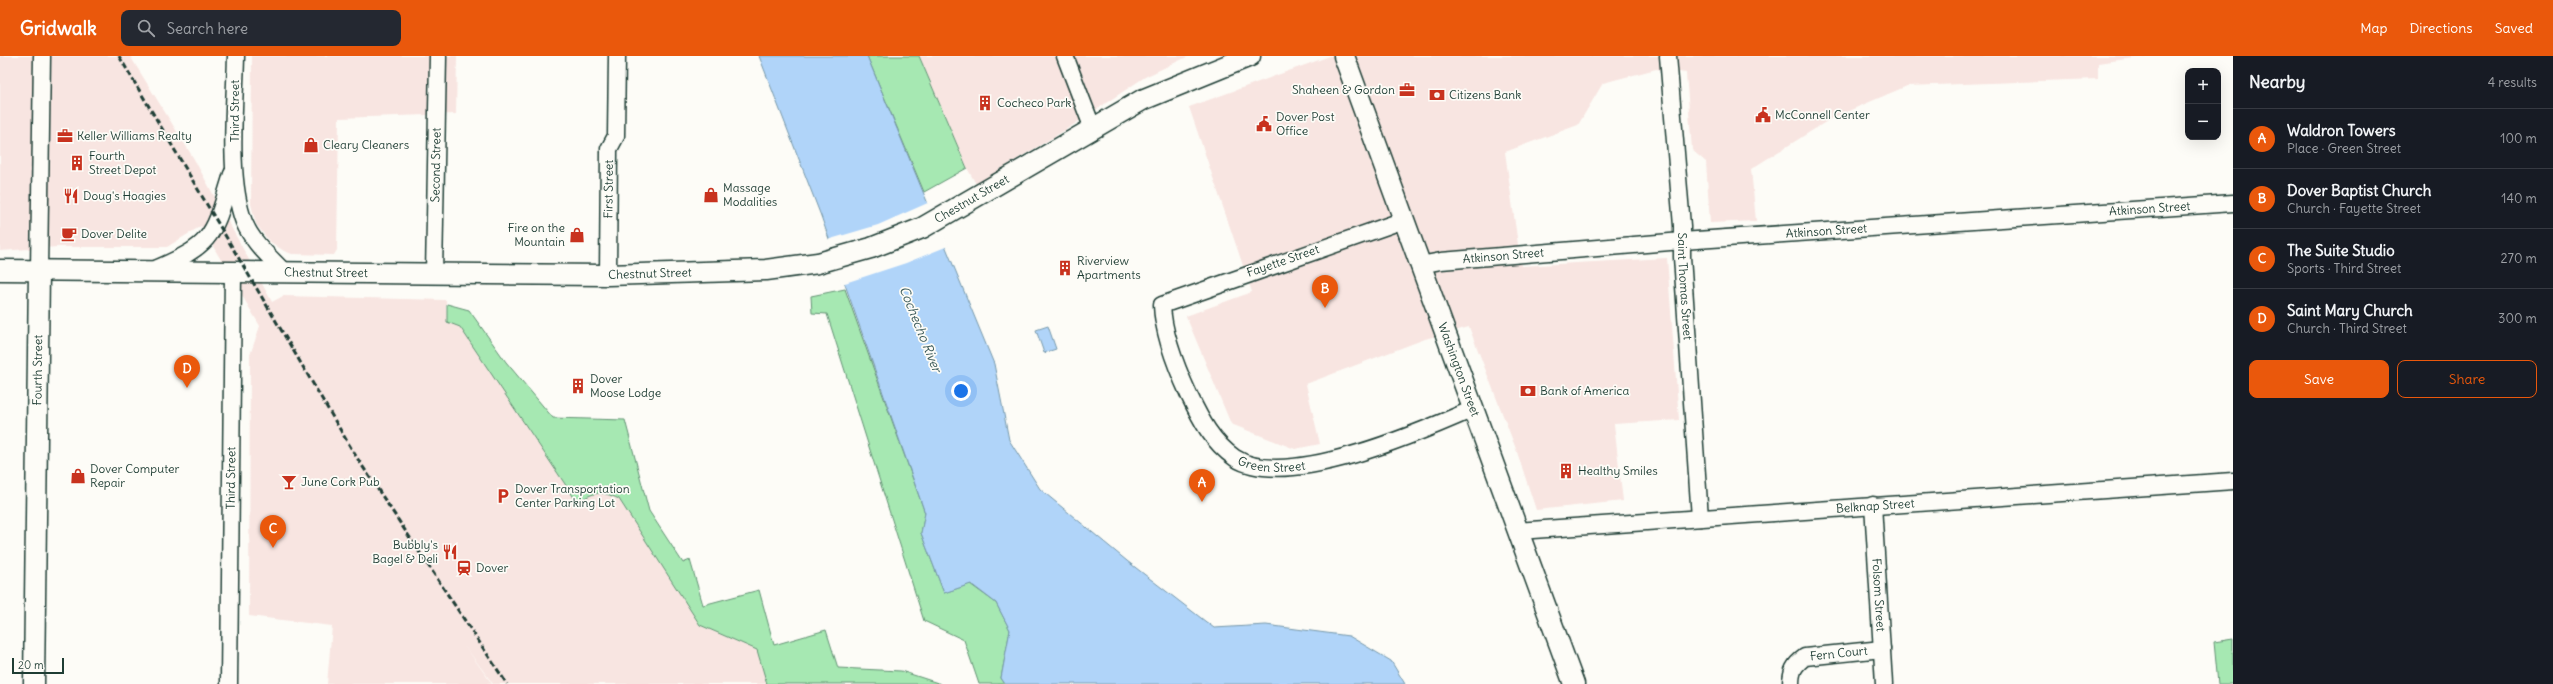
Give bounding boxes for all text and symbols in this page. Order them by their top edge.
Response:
search box [121,10,401,46]
text: Gridwalk [20,16,97,40]
icon: search [135,17,157,39]
text: Search here [167,19,248,38]
text: Map [2360,19,2387,37]
text: Directions [2409,19,2473,37]
text: Saved [2495,19,2533,37]
map controls [2185,68,2221,140]
button: + [2185,68,2221,104]
text: Nearby [2249,71,2305,93]
text: 4 results [2488,74,2537,91]
street label: Third Street [227,80,242,142]
office icon: Shaheen & Gordon [1398,81,1416,99]
place label: Shaheen & Gordon [1292,82,1395,97]
bank icon: Citizens Bank [1428,86,1446,104]
place label: Citizens Bank [1449,87,1521,102]
building icon: Cocheco Park [976,94,994,112]
place label: Cocheco Park [997,95,1071,110]
button: − [2185,104,2221,140]
public building icon: McConnell Center [1754,106,1772,124]
place label: McConnell Center [1775,107,1870,122]
place label: Dover Post Office [1276,109,1335,138]
public building icon: Dover Post Office [1255,115,1273,133]
text: Waldron Towers [2287,121,2396,140]
office icon: Keller Williams Realty [56,127,74,145]
street label: Second Street [427,127,444,203]
place label: Keller Williams Realty [77,128,192,143]
text: A [2258,130,2266,147]
text: 100 m [2500,130,2537,147]
shop icon: Cleary Cleaners [302,136,320,154]
place label: Cleary Cleaners [323,137,409,152]
text: Place · Green Street [2287,140,2401,157]
place label: Fourth Street Depot [89,148,156,177]
building icon: Fourth Street Depot [68,154,86,172]
street label: First Street [600,160,616,218]
street label: Chestnut Street [932,171,1011,226]
place label: Massage Modalities [723,180,777,209]
text: Dover Baptist Church [2287,181,2431,200]
shop icon: Massage Modalities [702,186,720,204]
restaurant icon: Doug's Hoagies [62,187,80,205]
place label: Doug's Hoagies [83,188,166,203]
text: B [2258,190,2266,207]
text: 140 m [2501,190,2537,207]
street label: Atkinson Street [2108,198,2191,219]
text: Church · Fayette Street [2287,200,2421,217]
place label: Fire on the Mountain [508,220,565,249]
street label: Atkinson Street [1785,220,1868,241]
cafe icon: Dover Delite [60,225,78,243]
place label: Dover Delite [81,226,147,241]
shop icon: Fire on the Mountain [568,226,586,244]
street label: Saint Thomas Street [1675,233,1696,341]
street label: Fayette Street [1245,241,1321,280]
text: The Suite Studio [2287,241,2395,260]
street label: Atkinson Street [1462,244,1545,266]
text: C [2258,250,2266,267]
text: 270 m [2500,250,2537,267]
place label: Riverview Apartments [1077,253,1141,282]
building icon: Riverview Apartments [1056,259,1074,277]
text: Sports · Third Street [2287,260,2401,277]
street label: Chestnut Street [284,264,368,280]
street label: Chestnut Street [608,264,692,282]
pin: B [1312,275,1338,308]
water label: Cochecho River [896,284,946,376]
text: Saint Mary Church [2287,301,2413,320]
text: D [2257,310,2267,327]
text: 300 m [2498,310,2537,327]
street label: Washington Street [1435,320,1483,418]
text: Church · Third Street [2287,320,2407,337]
street label: Fourth Street [29,335,45,406]
pin: D [174,355,200,388]
button: Save [2249,360,2389,398]
button: Share [2397,360,2537,398]
place label: Dover Moose Lodge [590,371,661,400]
building icon: Dover Moose Lodge [569,377,587,395]
your location [951,381,971,401]
bank icon: Bank of America [1519,382,1537,400]
place label: Bank of America [1540,383,1629,398]
street label: Third Street [223,447,238,509]
street label: Green Street [1236,453,1306,475]
place label: Dover Computer Repair [90,461,180,490]
building icon: Healthy Smiles [1557,462,1575,480]
place label: Healthy Smiles [1578,463,1658,478]
shop icon: Dover Computer Repair [69,467,87,485]
pin: A [1189,469,1215,502]
bar icon: June Cork Pub [280,473,298,491]
place label: June Cork Pub [301,474,380,489]
place label: Dover Transportation Center Parking Lot [515,481,630,510]
parking icon: Dover Transportation Center Parking Lot [494,487,512,505]
street label: Belknap Street [1835,495,1915,516]
pin: C [260,515,286,548]
place label: Bubbly's Bagel & Deli [372,537,438,566]
restaurant icon: Bubbly's Bagel & Deli [441,543,459,561]
street label: Folsom Street [1869,558,1889,632]
station icon: Dover [455,559,473,577]
place label: Dover [476,560,509,575]
street label: Fern Court [1809,643,1868,663]
scale bar [12,656,64,675]
text: 20 m [18,658,44,672]

